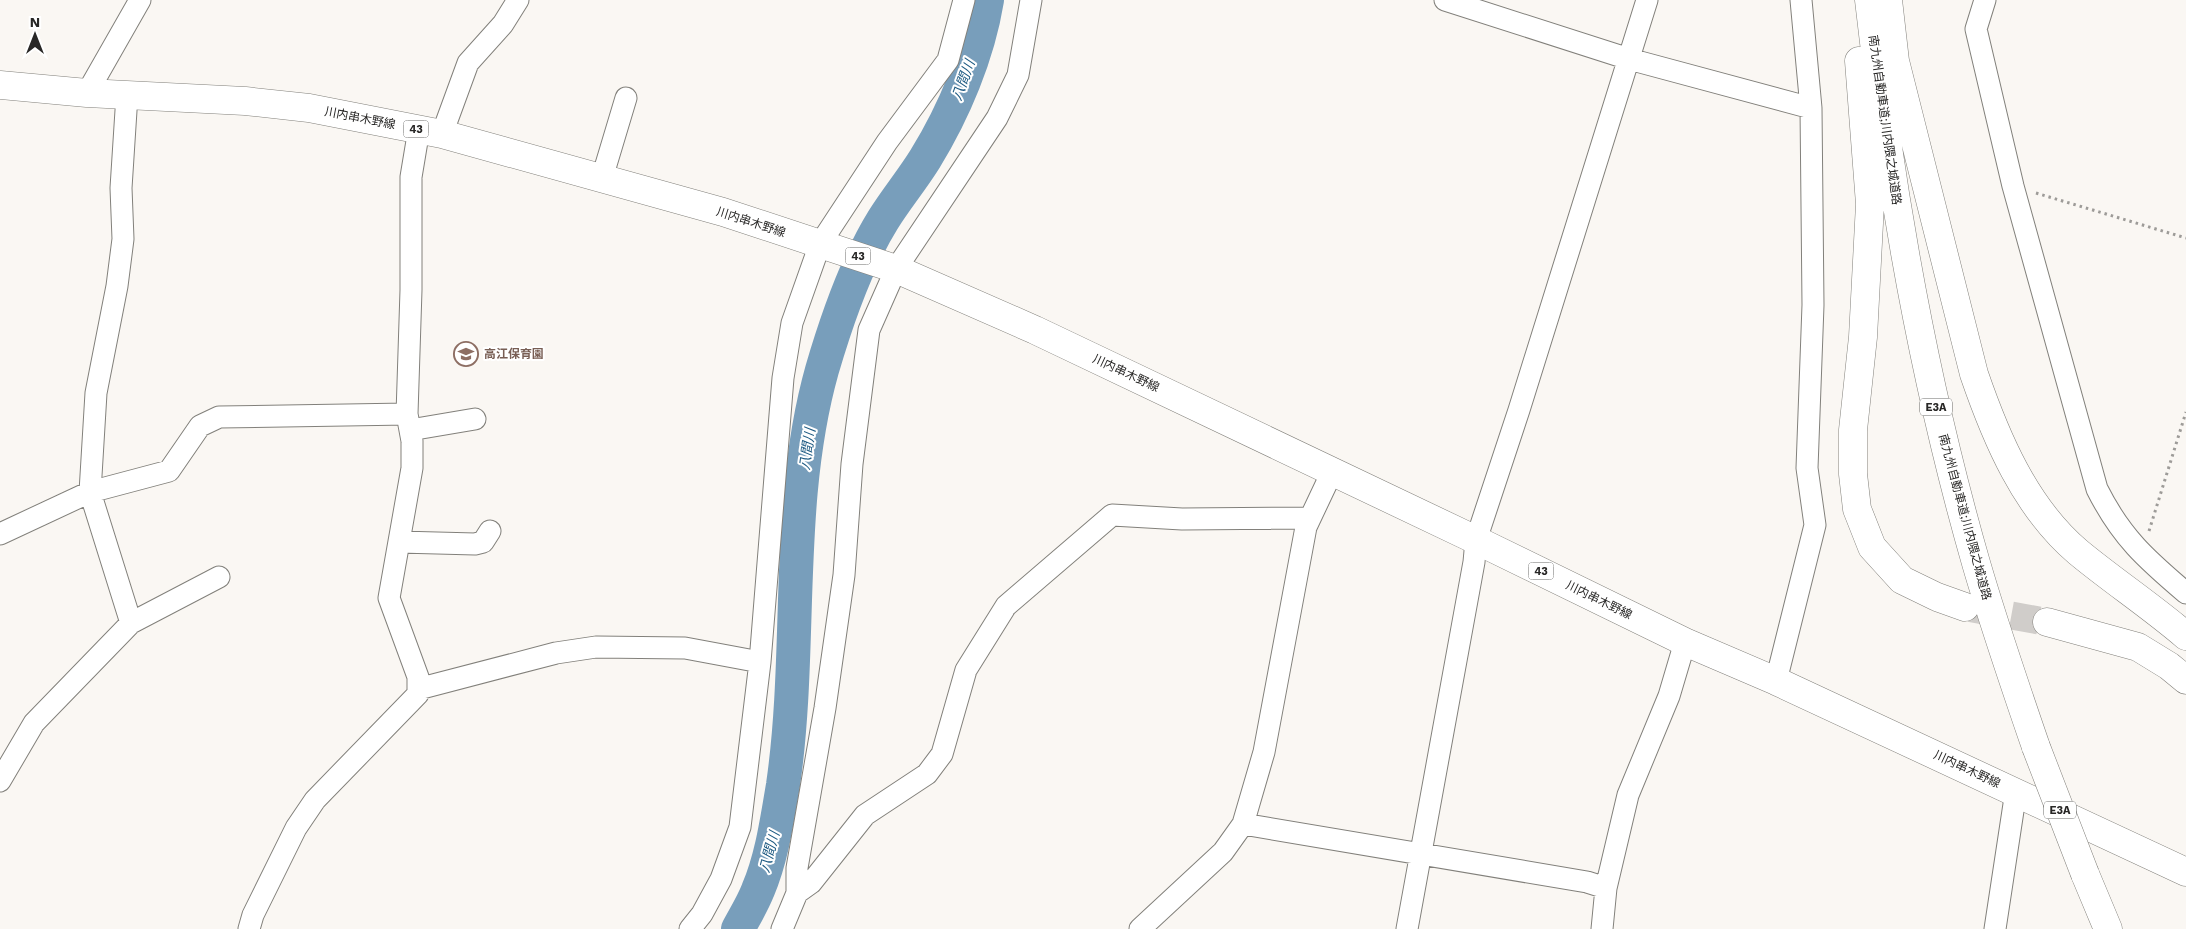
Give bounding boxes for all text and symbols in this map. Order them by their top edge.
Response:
north arrow [10,10,60,60]
text: N [30,14,40,30]
street label: 南九州自動車道;川内隈之城道路 [1866,34,1904,206]
water label: 八間川 [948,56,978,102]
street label: 川内串木野線 [323,104,397,132]
road number: 43 [404,120,428,138]
street label: 川内串木野線 [715,204,787,240]
road number: 43 [846,248,870,264]
school or university icon: 高江保育園 [453,341,479,367]
place label: 高江保育園 [484,347,544,361]
street label: 川内串木野線 [1090,351,1162,395]
road number: E3A [1920,398,1952,416]
water label: 八間川 [796,425,818,471]
street label: 南九州自動車道;川内隈之城道路 [1936,432,1994,602]
road number: 43 [1528,562,1554,580]
street label: 川内串木野線 [1564,578,1634,622]
street label: 川内串木野線 [1931,747,2003,791]
road number: E3A [2044,802,2076,818]
water label: 八間川 [756,828,783,874]

